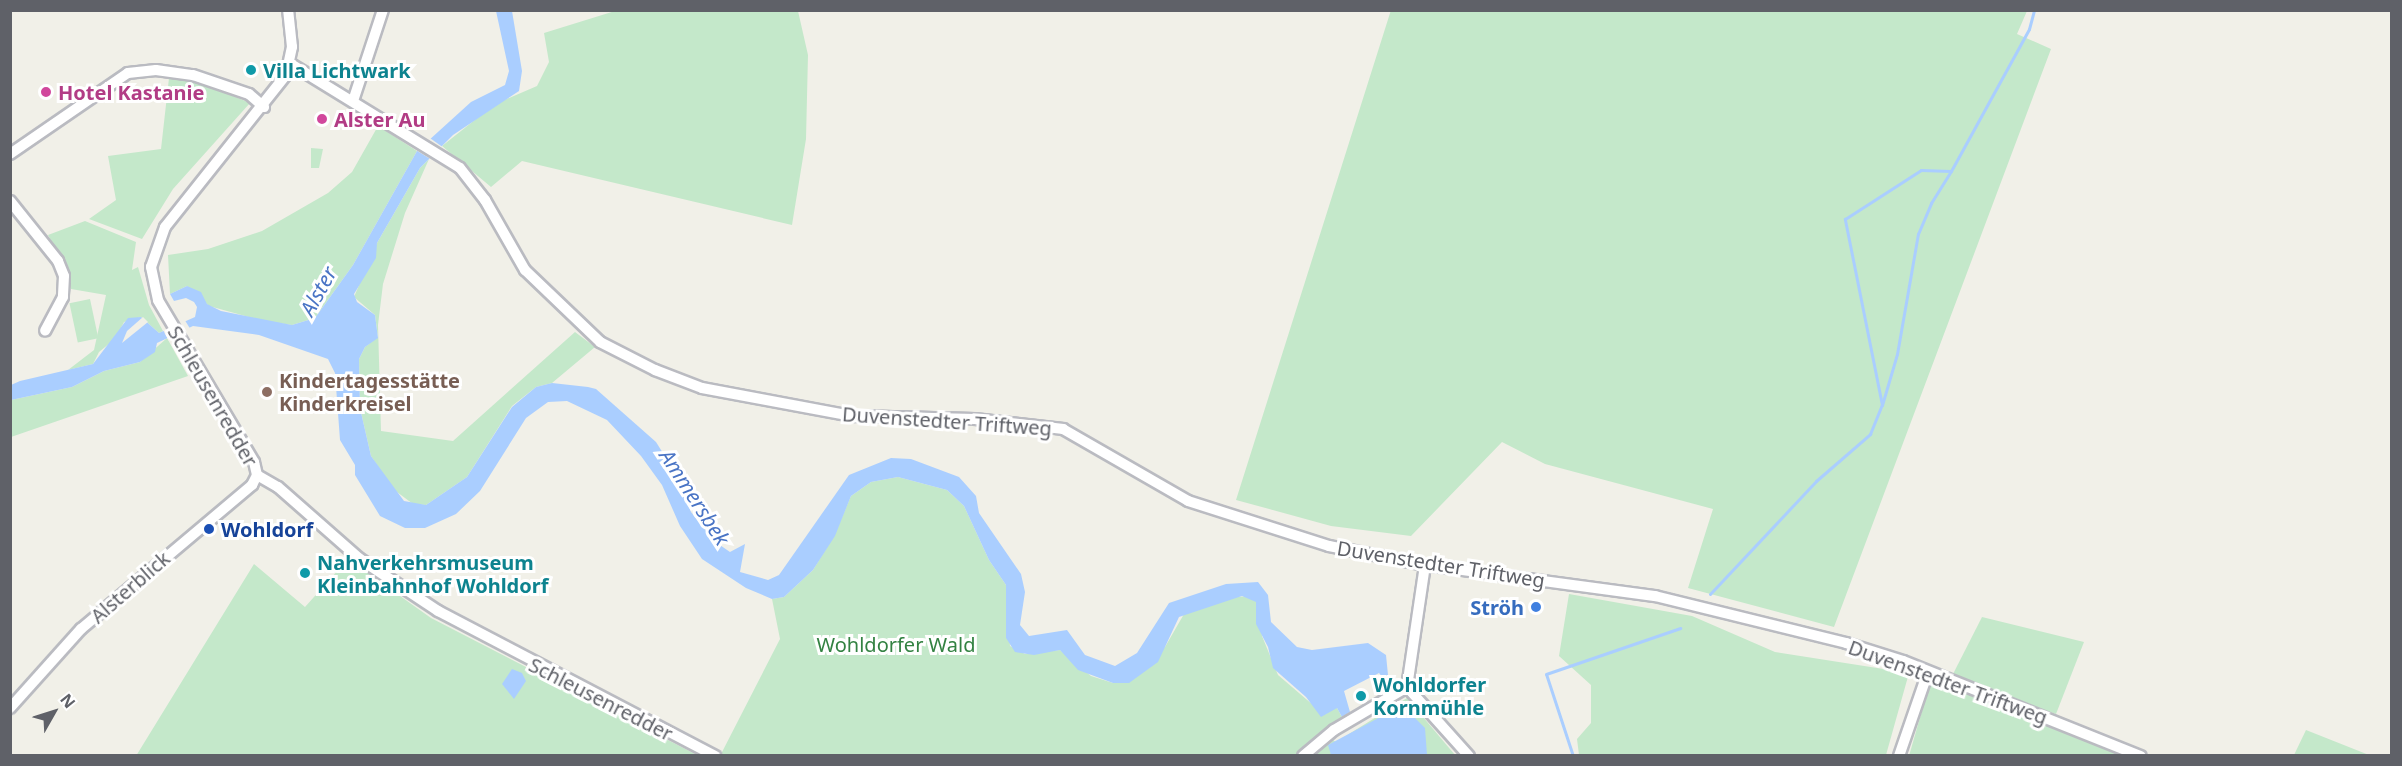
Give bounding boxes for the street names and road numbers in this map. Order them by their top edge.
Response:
street label: Schleusenredder [163,321,263,471]
street label: Duvenstedter Triftweg [841,402,1053,440]
street label: Duvenstedter Triftweg [1335,536,1547,592]
street label: Alsterblick [85,546,175,628]
street label: Duvenstedter Triftweg [1845,635,2051,729]
street label: Schleusenredder [525,652,677,746]

